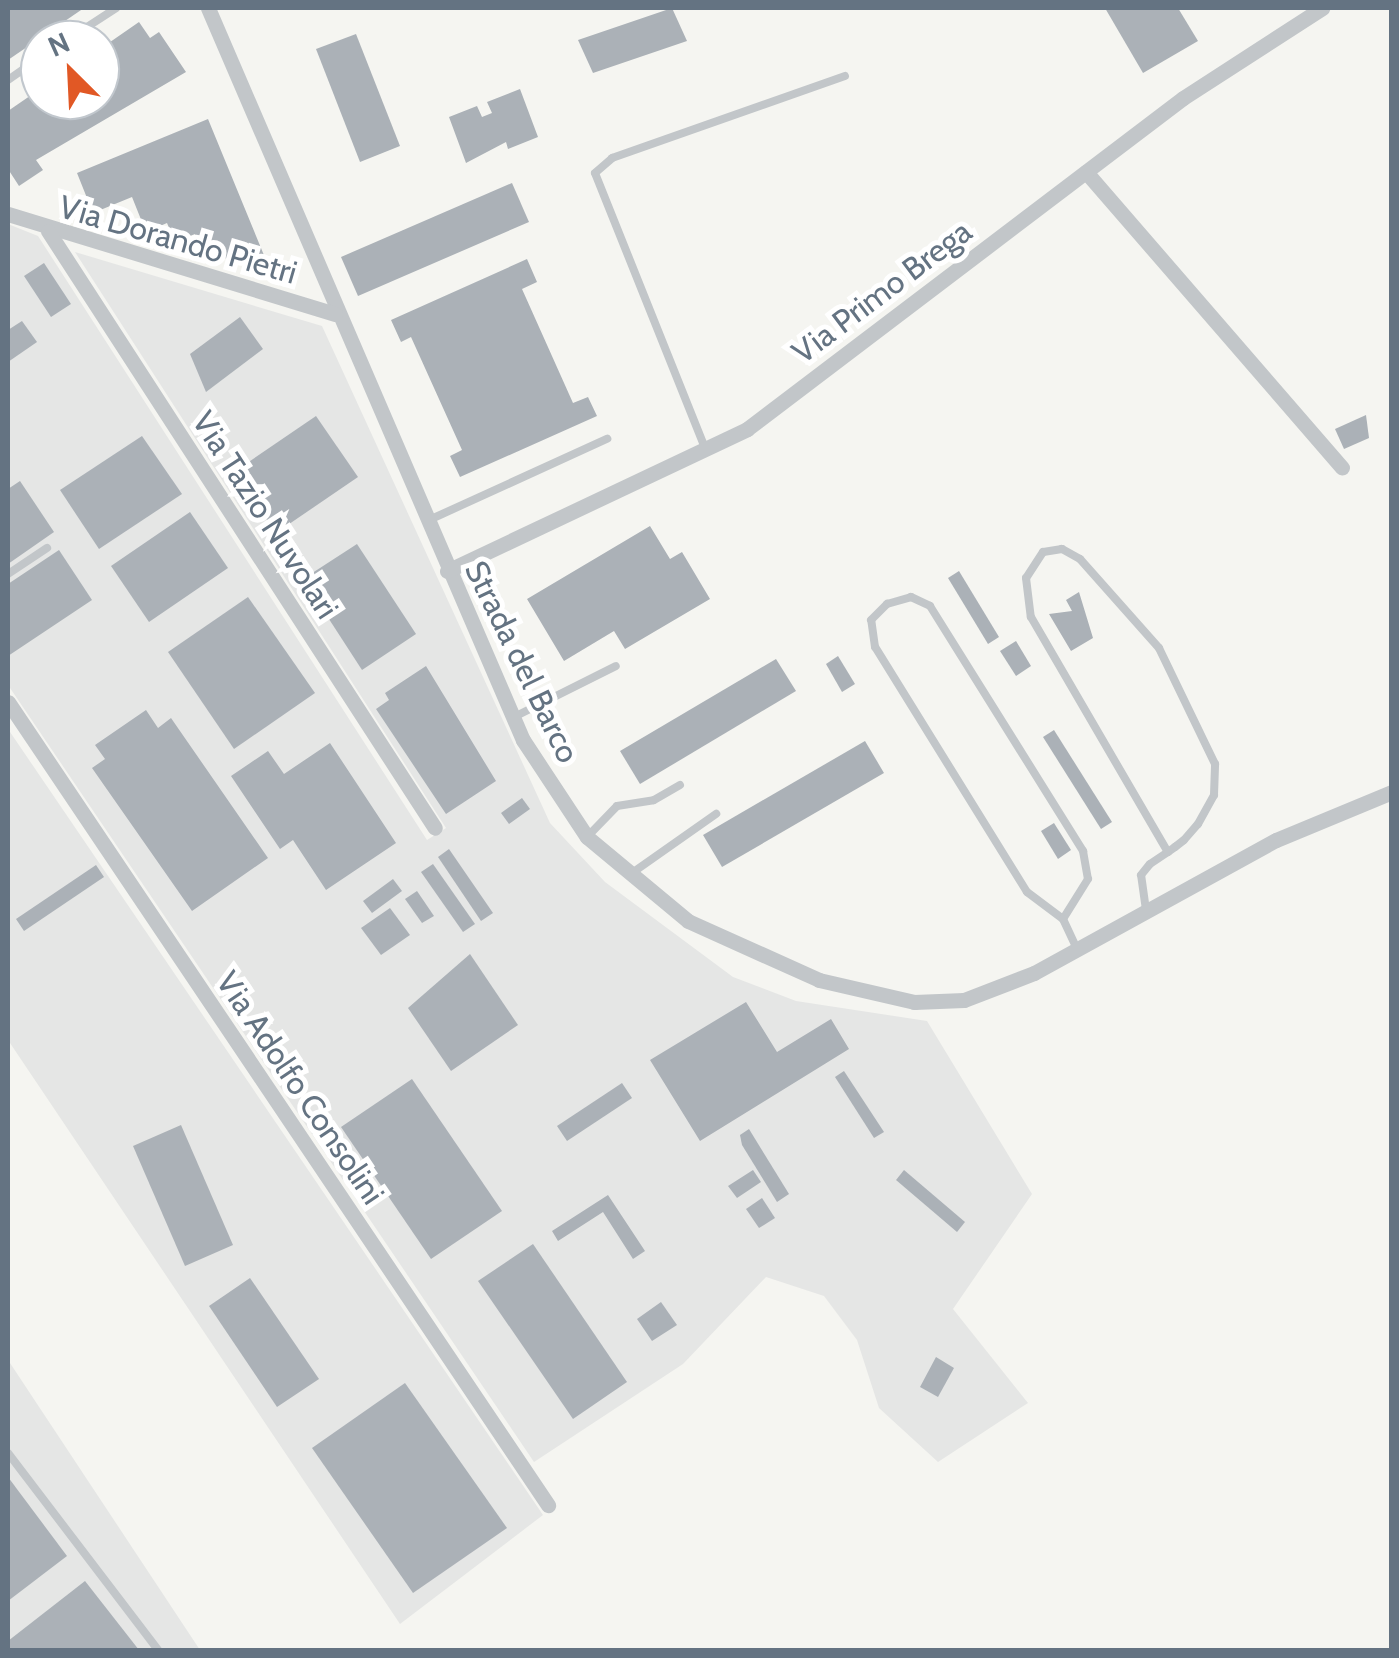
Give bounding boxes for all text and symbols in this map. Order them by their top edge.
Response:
north arrow [20,20,120,120]
text: N [43,25,75,64]
street label: Via Dorando Pietri [55,188,301,292]
street label: Via Primo Brega [785,212,979,372]
street label: Via Tazio Nuvolari [184,404,346,626]
street label: Strada del Barco [457,555,587,769]
street label: Via Adolfo Consolini [208,964,392,1212]

